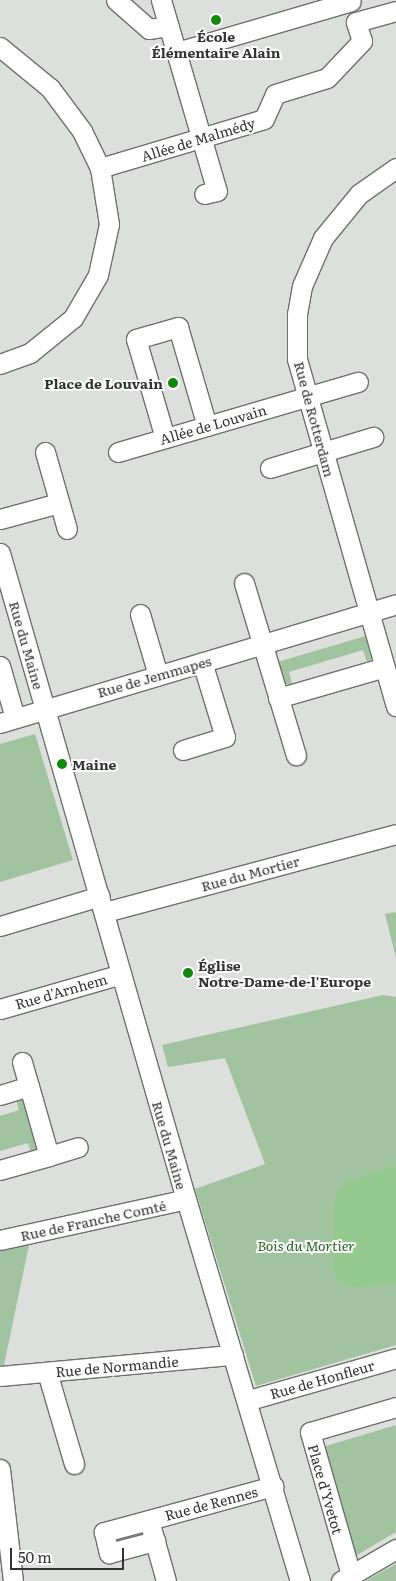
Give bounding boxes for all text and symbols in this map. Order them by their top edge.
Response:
marker: École Élémentaire Alain [210,14,222,26]
place label: École Élémentaire Alain [151,28,281,60]
street label: Allée de Malmédy [139,114,257,164]
street label: Rue de Rotterdam [291,359,339,479]
place label: Place de Louvain [44,375,163,391]
marker: Place de Louvain [167,377,179,389]
street label: Allée de Louvain [158,401,268,447]
street label: Rue du Maine [6,599,48,691]
street label: Rue de Jemmapes [95,652,213,700]
place label: Maine [72,756,116,772]
marker: Maine [56,758,68,770]
street label: Rue du Mortier [199,852,301,894]
place label: Église Notre-Dame-de-l'Europe [198,957,371,990]
marker: Église Notre-Dame-de-l'Europe [182,967,194,979]
street label: Rue d'Arnhem [13,970,109,1012]
street label: Rue du Maine [149,1099,191,1191]
street label: Rue de Franche Comté [19,1196,167,1244]
park label: Bois du Mortier [257,1237,355,1253]
street label: Rue de Normandie [55,1352,179,1380]
street label: Rue de Honfleur [268,1356,376,1402]
street label: Place d'Yvetot [305,1442,347,1536]
street label: Rue de Rennes [163,1483,259,1523]
scale bar [12,1538,126,1570]
text: 50 m [18,1545,52,1568]

